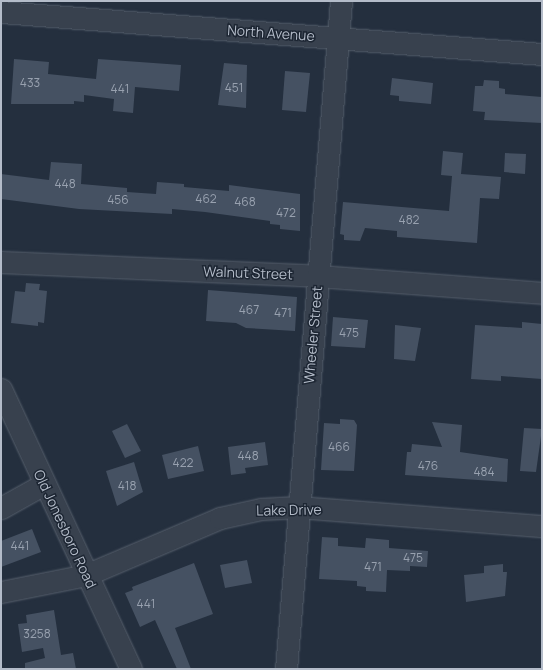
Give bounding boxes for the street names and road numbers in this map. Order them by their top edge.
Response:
street label: North Avenue [227,22,315,44]
street label: Walnut Street [203,263,293,283]
street label: Wheeler Street [300,285,326,385]
street label: Old Jonesboro Road [30,467,100,591]
street label: Lake Drive [256,501,322,519]

